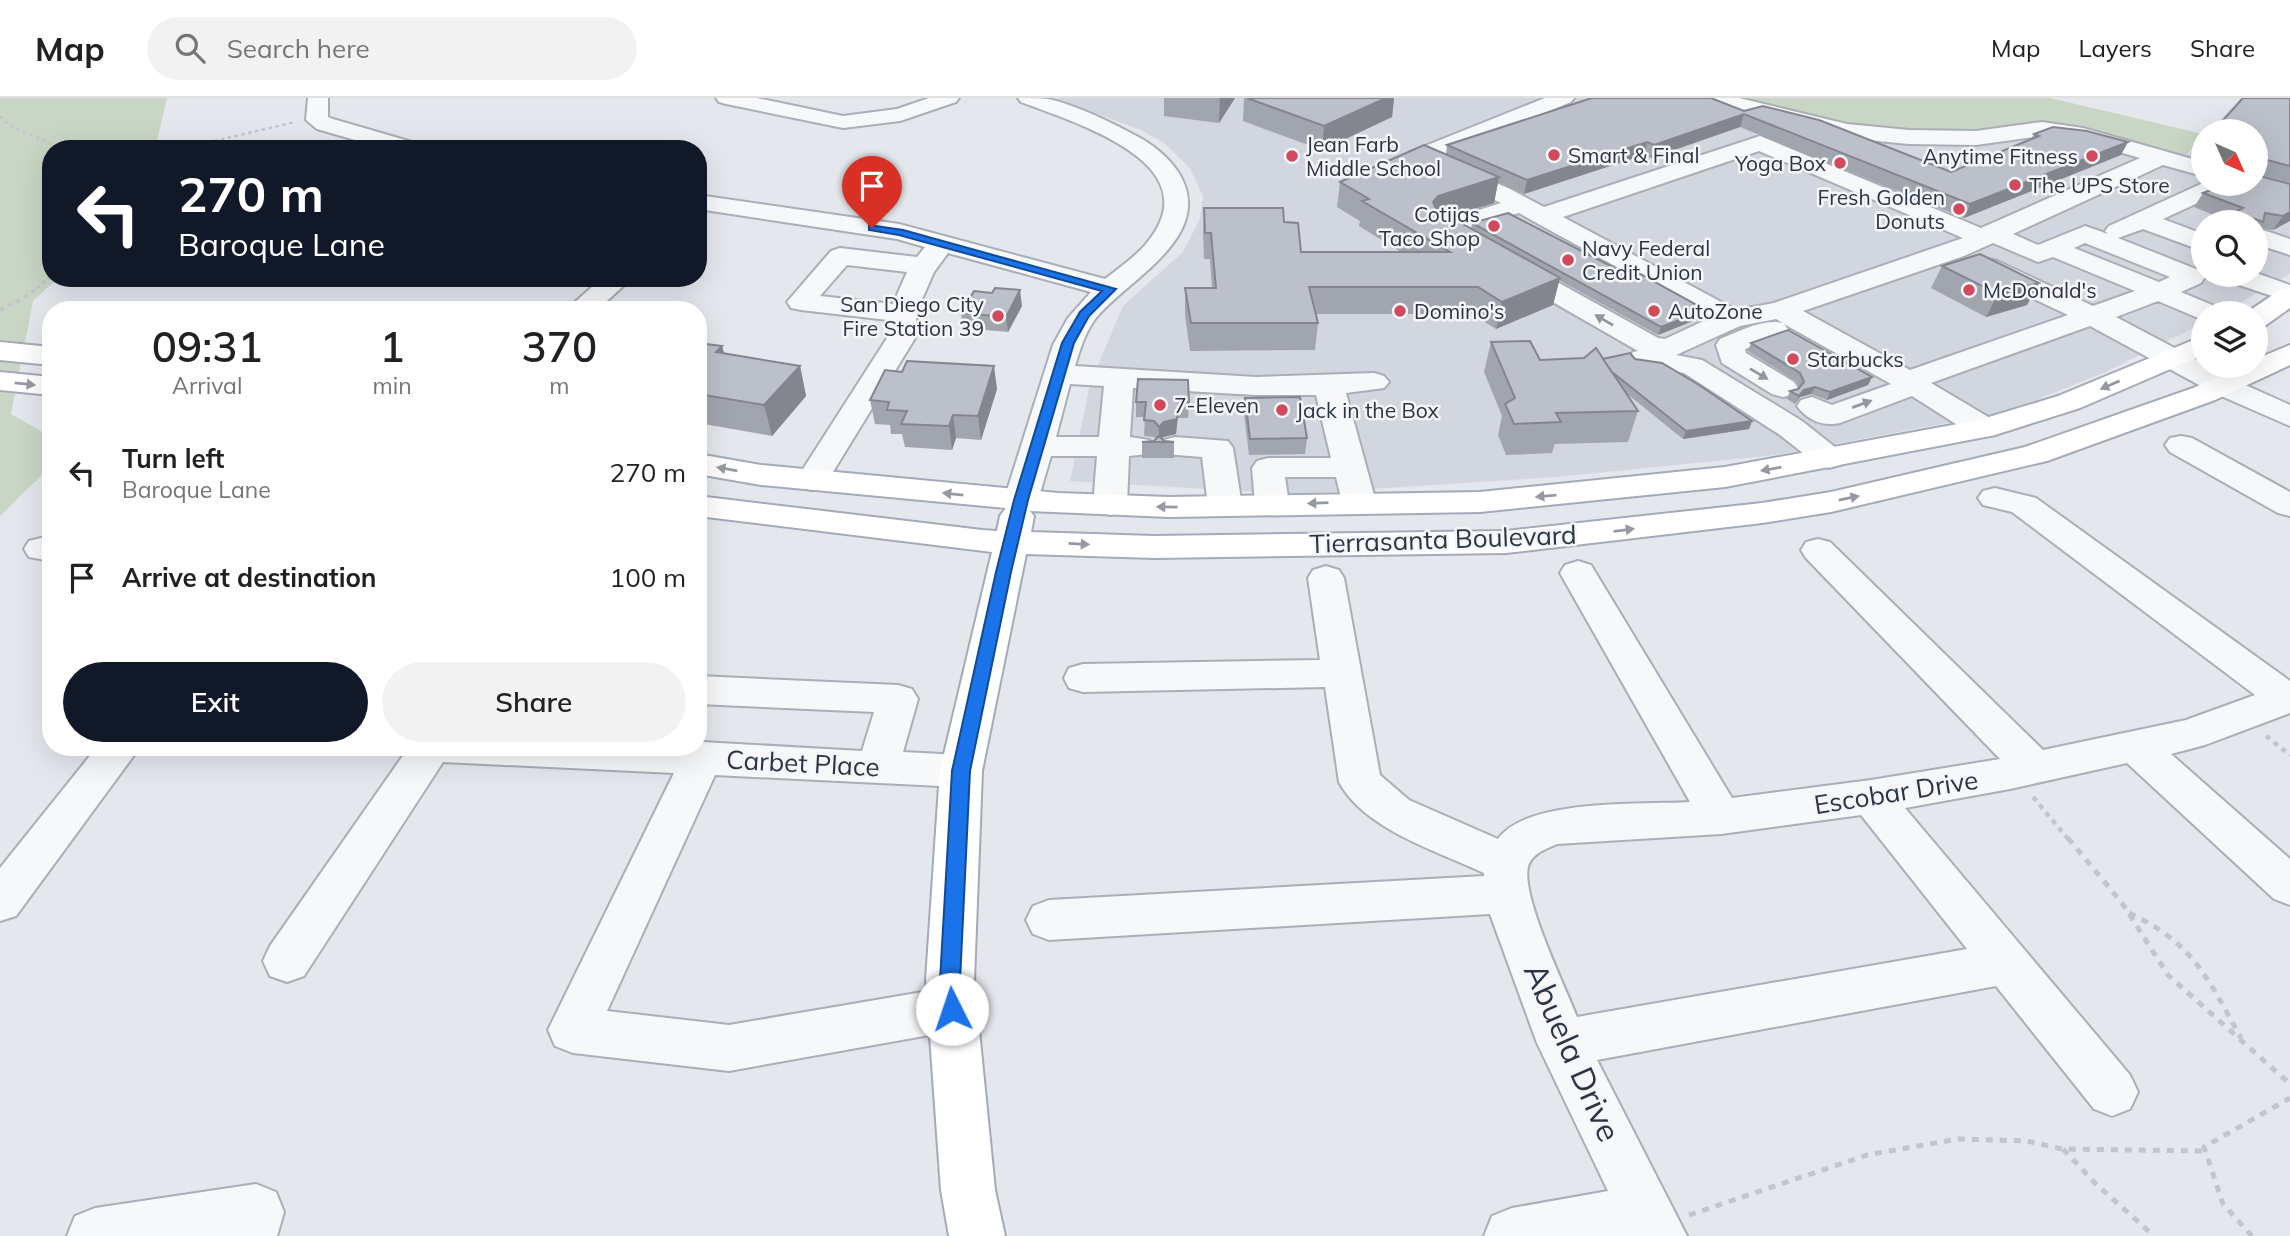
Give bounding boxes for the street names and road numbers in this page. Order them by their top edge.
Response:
street label: Tierrasanta Boulevard [1309,518,1577,560]
street label: Carbet Place [725,743,881,783]
street label: Escobar Drive [1812,763,1980,821]
street label: Abuela Drive [1516,957,1630,1147]

